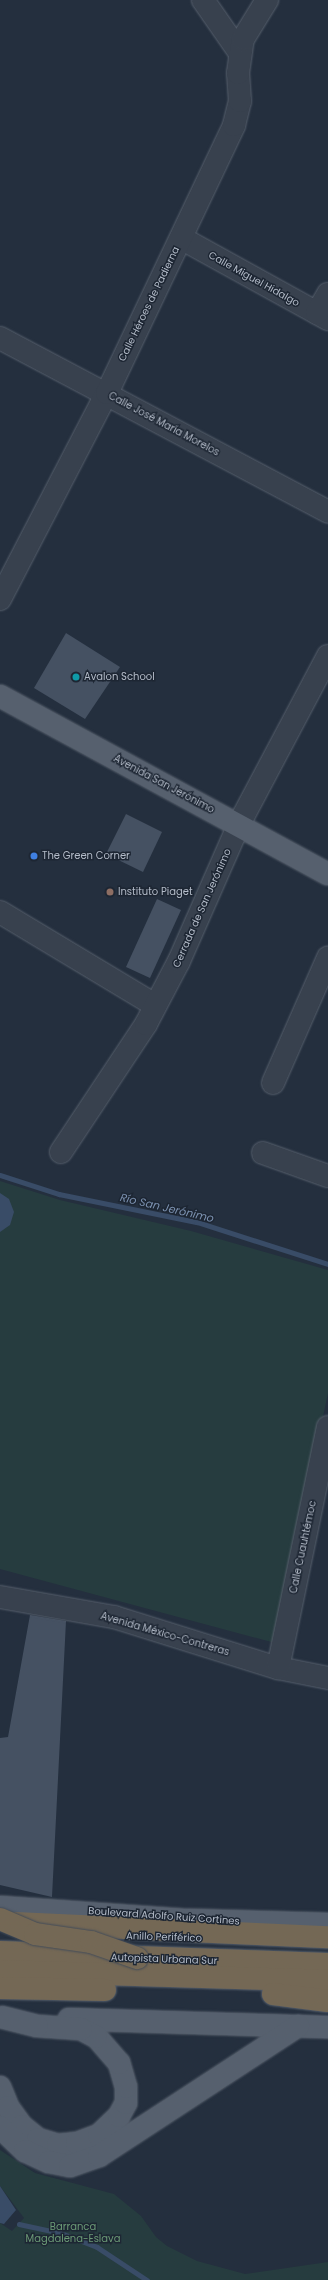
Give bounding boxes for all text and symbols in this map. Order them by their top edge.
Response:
street label: Calle Héroes de Padierna [116,245,182,363]
street label: Calle Miguel Hidalgo [206,249,302,309]
street label: Calle José María Morelos [106,390,222,458]
place label: Avalon School [84,671,155,683]
marker: Avalon School [71,672,81,682]
street label: Avenida San Jerónimo [112,752,216,816]
street label: Cerrada de San Jerónimo [170,847,234,969]
place label: The Green Corner [42,850,130,862]
marker: The Green Corner [29,851,39,861]
place label: Instituto Piaget [118,886,193,898]
marker: Instituto Piaget [105,887,115,897]
water label: Río San Jerónimo [119,1191,215,1225]
street label: Calle Cuauhtémoc [287,1500,319,1594]
street label: Avenida México-Contreras [99,1610,231,1658]
street label: Boulevard Adolfo Ruiz Cortines [88,1905,240,1927]
street label: Anillo Periférico [126,1930,202,1944]
street label: Autopista Urbana Sur [111,1951,217,1967]
park label: Barranca Magdalena-Eslava [26,2220,120,2244]

